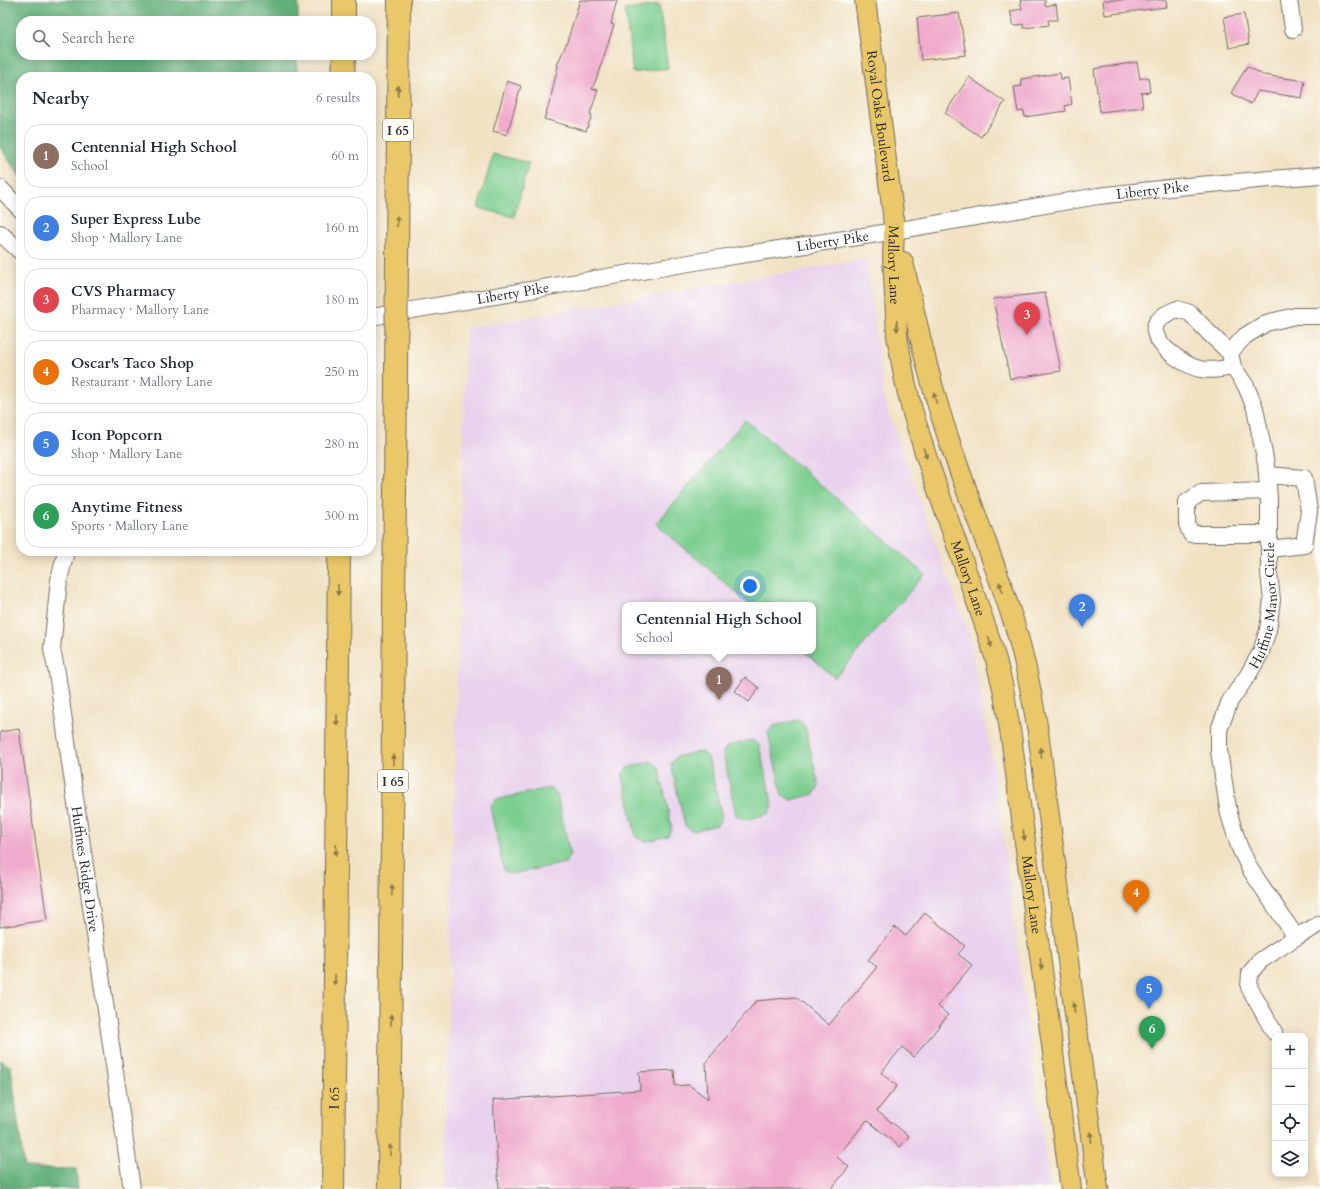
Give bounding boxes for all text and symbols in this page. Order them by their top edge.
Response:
search box [16,16,376,60]
icon: search [30,27,52,49]
text: Search here [62,28,135,48]
street label: Royal Oaks Boulevard [862,49,898,184]
one-way arrow [395,84,401,97]
text: Nearby [32,87,89,110]
text: 6 results [316,89,360,107]
road number: I 65 [383,119,413,141]
text: Centennial High School [71,137,237,157]
text: 1 [43,147,49,165]
text: 60 m [331,147,359,165]
text: School [71,157,108,175]
street label: Liberty Pike [1115,177,1190,204]
text: Super Express Lube [71,209,201,229]
one-way arrow [394,214,400,227]
text: 2 [43,219,49,237]
text: 160 m [325,219,359,237]
street label: Mallory Lane [883,225,904,305]
street label: Liberty Pike [795,226,870,256]
text: Shop · Mallory Lane [71,229,182,247]
street label: Liberty Pike [475,278,551,309]
text: CVS Pharmacy [71,281,176,301]
text: 3 [43,291,49,309]
text: 180 m [325,291,359,309]
text: Pharmacy · Mallory Lane [71,301,209,319]
pin: 3 [1014,302,1040,335]
one-way arrow [894,320,900,333]
text: Oscar's Taco Shop [71,353,194,373]
text: 4 [43,363,49,381]
text: 250 m [325,363,359,381]
text: Restaurant · Mallory Lane [71,373,213,391]
one-way arrow [932,391,938,403]
text: Icon Popcorn [71,425,163,445]
text: 5 [43,435,49,453]
text: 280 m [325,435,359,453]
text: Shop · Mallory Lane [71,445,182,463]
one-way arrow [922,447,928,459]
text: Anytime Fitness [71,497,183,517]
text: 6 [43,507,49,525]
text: 300 m [325,507,359,525]
text: Sports · Mallory Lane [71,517,188,535]
street label: Mallory Lane [946,538,990,619]
street label: Huffine Manor Circle [1244,542,1282,672]
your location [740,576,760,596]
one-way arrow [997,580,1003,592]
one-way arrow [335,584,341,597]
pin: 2 [1069,594,1095,627]
popup [622,602,816,654]
text: Centennial High School [636,609,802,629]
text: School [636,629,673,647]
one-way arrow [987,636,993,648]
pin: 1 [706,667,732,700]
one-way arrow [334,714,340,727]
one-way arrow [1038,747,1044,760]
one-way arrow [390,753,396,766]
road number: I 65 [378,770,408,792]
street label: Huffines Ridge Drive [66,805,104,934]
one-way arrow [1021,829,1027,841]
one-way arrow [333,844,339,857]
street label: Mallory Lane [1017,854,1046,935]
pin: 4 [1123,880,1149,913]
one-way arrow [389,883,395,896]
one-way arrow [1038,958,1044,970]
one-way arrow [331,974,338,986]
pin: 5 [1136,976,1162,1009]
one-way arrow [1071,1002,1077,1014]
one-way arrow [388,1013,394,1026]
pin: 6 [1139,1016,1165,1049]
map controls [1272,1033,1308,1177]
button: + [1272,1033,1308,1069]
button: − [1272,1069,1308,1105]
street label: I 65 [325,1086,344,1110]
button: locate [1272,1105,1308,1141]
one-way arrow [1088,1131,1094,1143]
button: layers [1272,1141,1308,1177]
one-way arrow [386,1144,393,1156]

